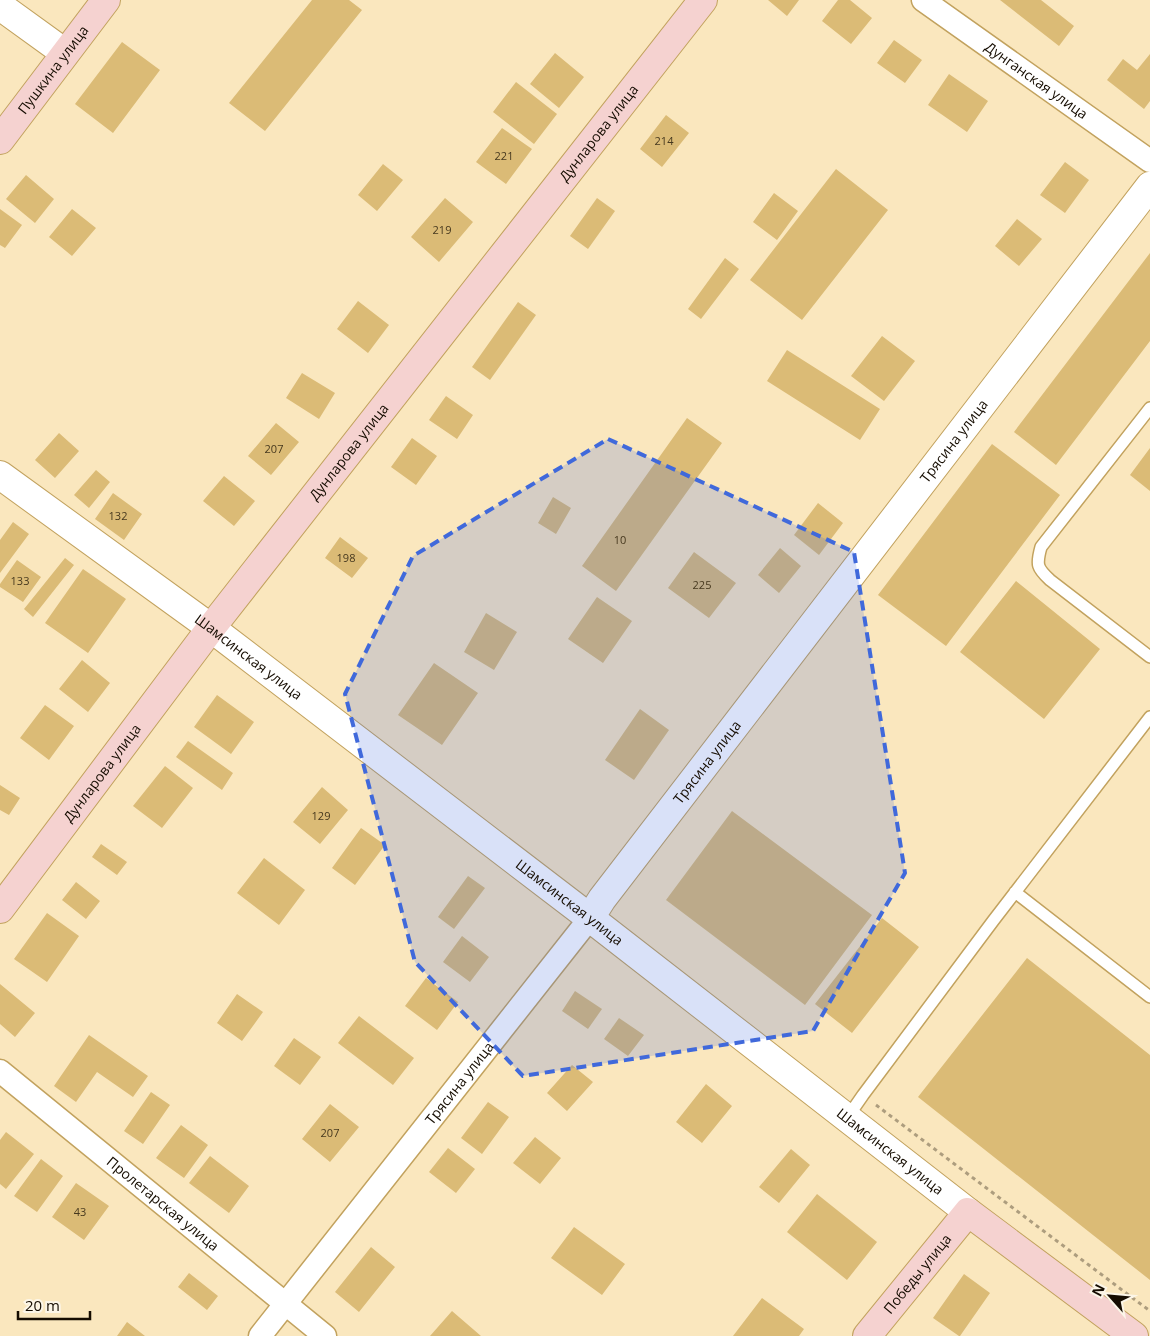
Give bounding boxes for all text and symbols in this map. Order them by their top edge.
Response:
street label: Пушкина улица [13,21,92,118]
street label: Дунганская улица [982,37,1092,123]
street label: Дунларова улица [554,80,642,185]
house number: 214 [655,133,674,148]
house number: 221 [495,148,513,163]
house number: 219 [433,222,451,237]
street label: Трясина улица [915,395,992,486]
street label: Дунларова улица [305,399,392,504]
house number: 207 [265,441,283,456]
house number: 132 [109,508,127,523]
house number: 10 [614,532,626,547]
house number: 198 [337,550,355,565]
house number: 133 [11,573,29,588]
house number: 225 [693,577,711,592]
street label: Шамсинская улица [191,609,307,704]
street label: Трясина улица [669,716,745,808]
street label: Дунларова улица [59,720,145,826]
house number: 129 [312,808,330,823]
street label: Шамсинская улица [512,855,627,949]
street label: Трясина улица [421,1038,498,1128]
street label: Шамсинская улица [833,1103,948,1199]
house number: 207 [321,1125,339,1140]
street label: Пролетарская улица [103,1152,223,1255]
house number: 43 [74,1204,86,1219]
street label: Победы улица [879,1230,955,1318]
north arrow [1085,1271,1135,1321]
text: N [1087,1280,1109,1299]
scale bar [18,1288,90,1320]
text: 20 m [25,1295,60,1315]

